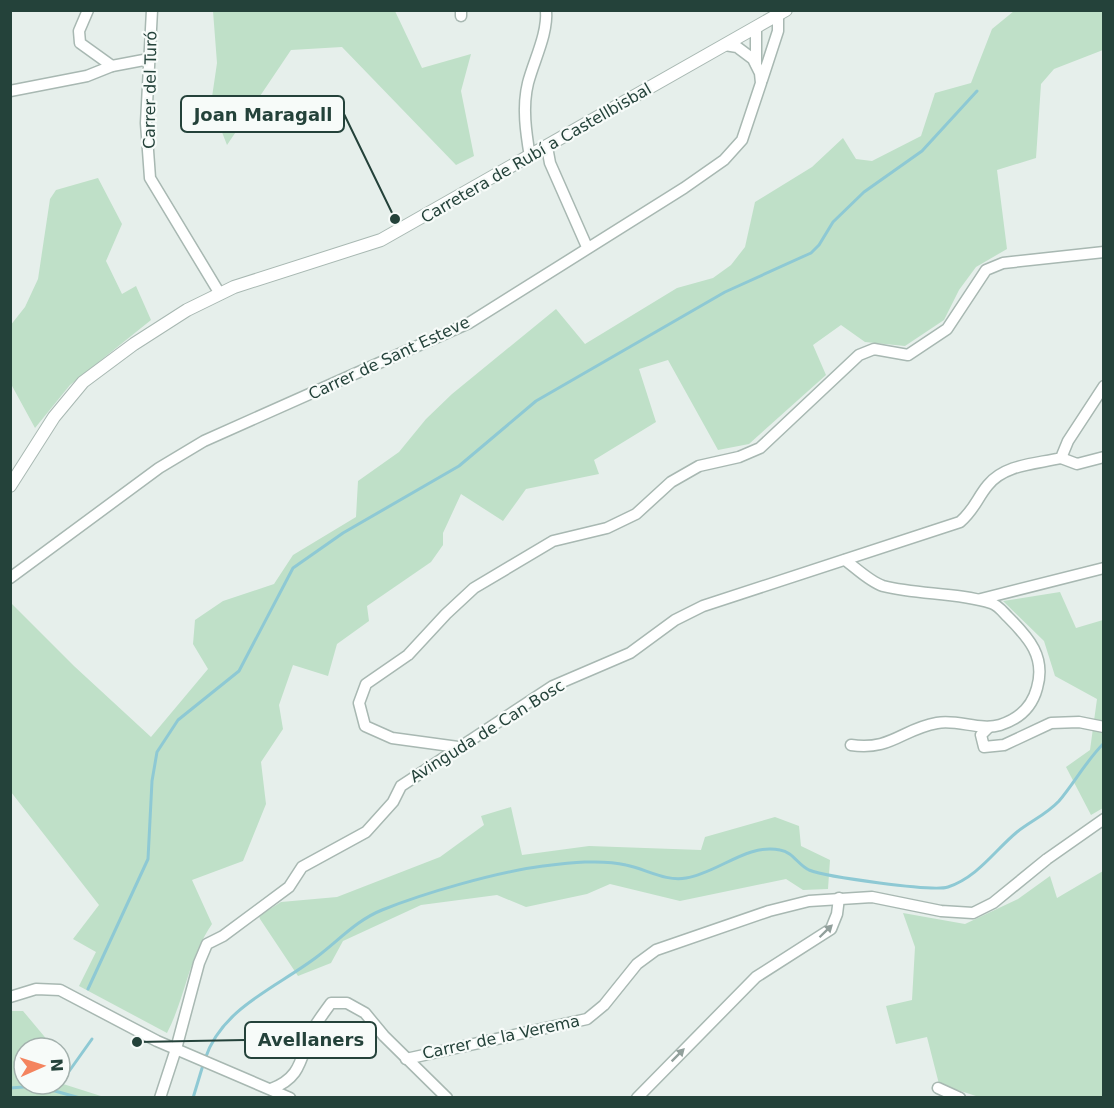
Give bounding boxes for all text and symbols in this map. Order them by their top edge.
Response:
street label: Carrer del Turó [139,31,161,149]
street label: Carretera de Rubí a Castellbisbal [417,79,655,227]
callout: Joan Maragall [181,96,344,132]
text: Joan Maragall [192,104,332,125]
street label: Carrer de Sant Esteve [305,312,473,404]
street label: Avinguda de Can Bosc [406,676,568,786]
one-way arrow [819,924,833,938]
street label: Carrer de la Verema [421,1011,581,1063]
callout: Avellaners [245,1022,376,1058]
text: Avellaners [258,1029,364,1050]
north arrow [12,1036,72,1096]
one-way arrow [670,1048,685,1062]
text: N [47,1058,66,1072]

